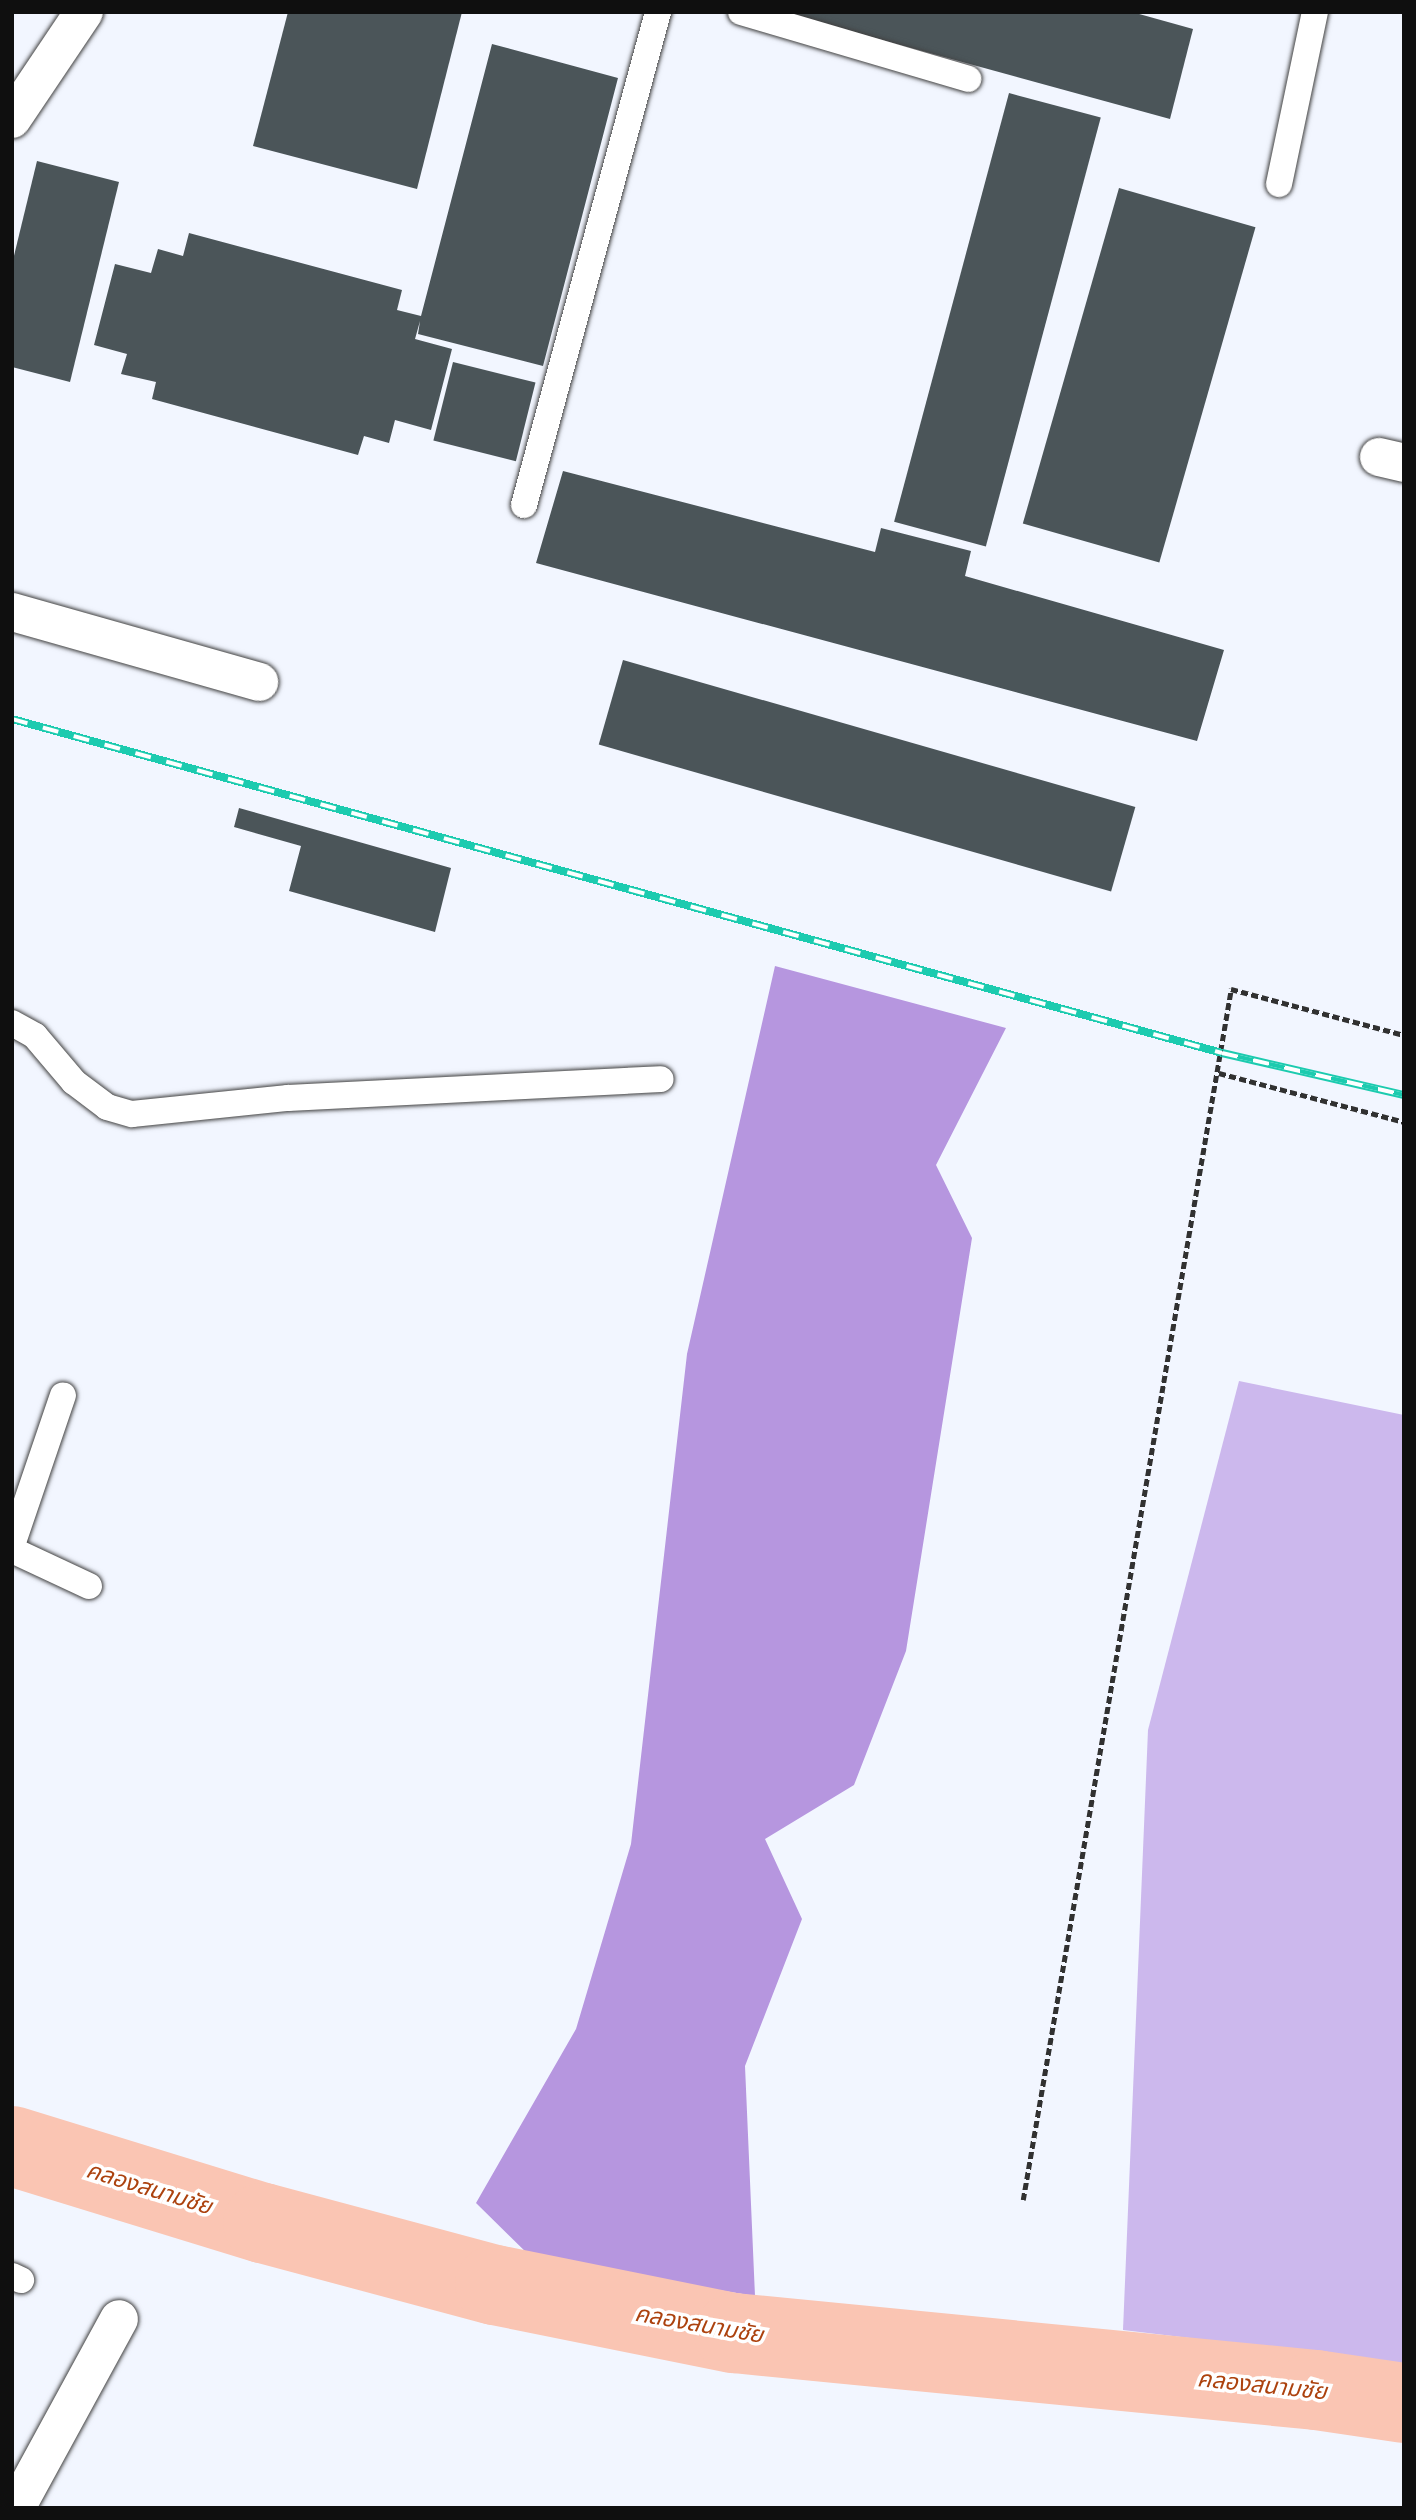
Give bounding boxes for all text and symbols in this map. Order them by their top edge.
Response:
water label: คลองสนามชัย [83,2156,215,2220]
water label: คลองสนามชัย [633,2299,765,2349]
water label: คลองสนามชัย [1196,2364,1328,2406]

